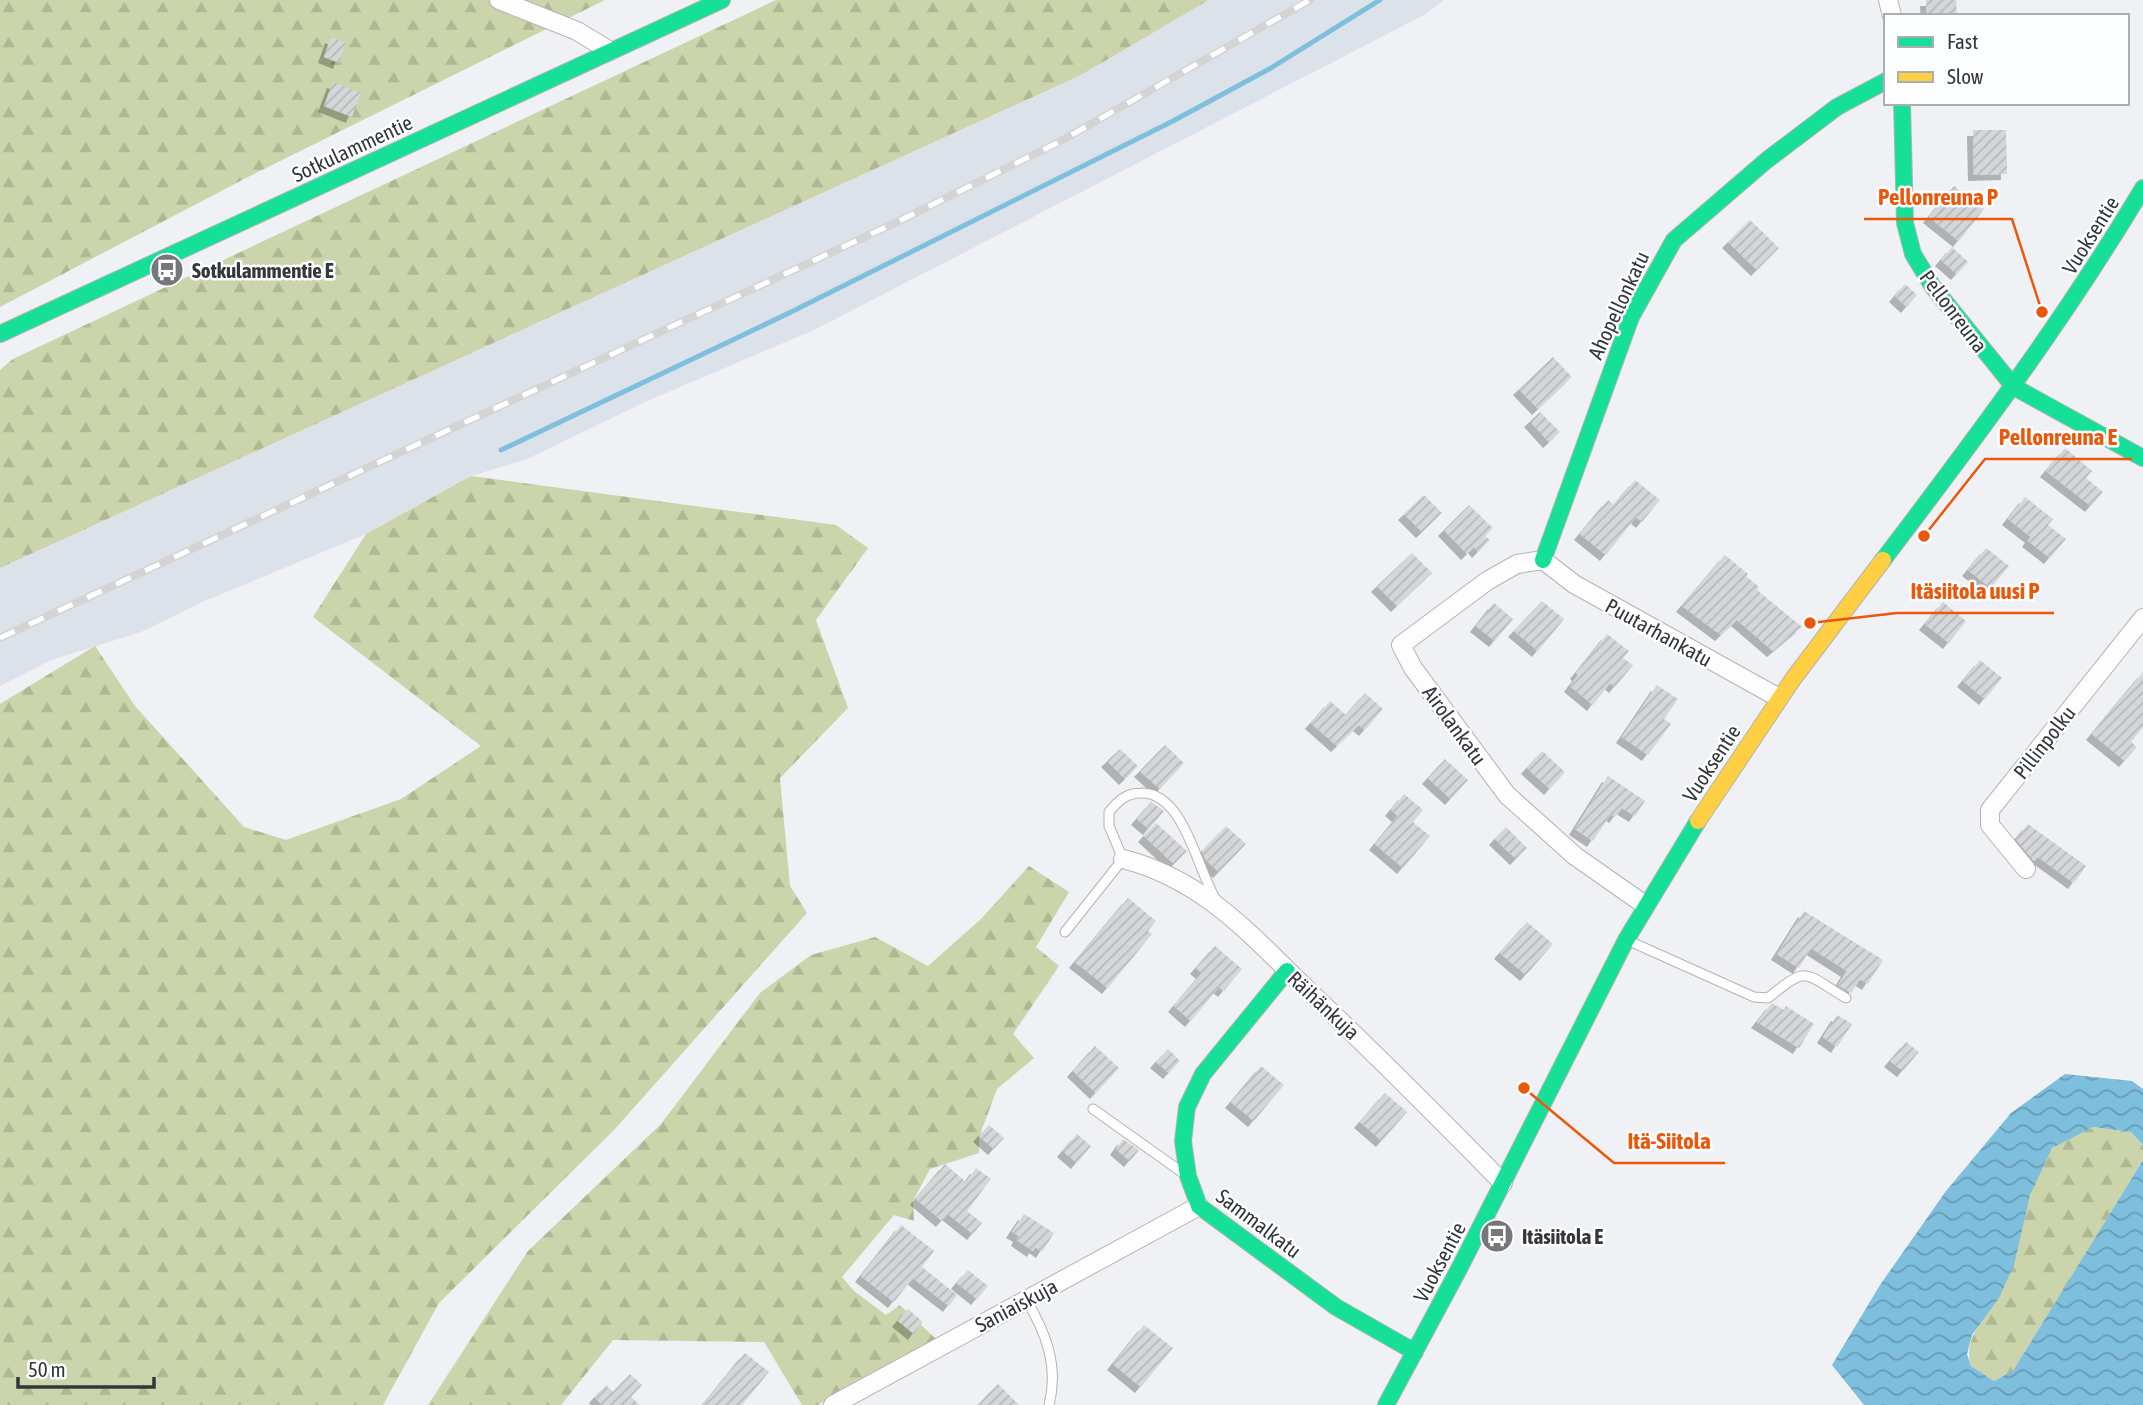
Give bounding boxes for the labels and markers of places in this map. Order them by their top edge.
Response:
callout: Pellonreuna P [1864,175,2012,219]
bus stop icon: Sotkulammentie E [148,251,186,289]
place label: Sotkulammentie E [192,258,334,282]
callout: Pellonreuna E [1985,415,2132,459]
callout: Itäsiitola uusi P [1897,569,2054,613]
callout: Itä-Siitola [1614,1119,1725,1163]
bus stop icon: Itäsiitola E [1478,1217,1516,1255]
place label: Itäsiitola E [1522,1224,1603,1248]

